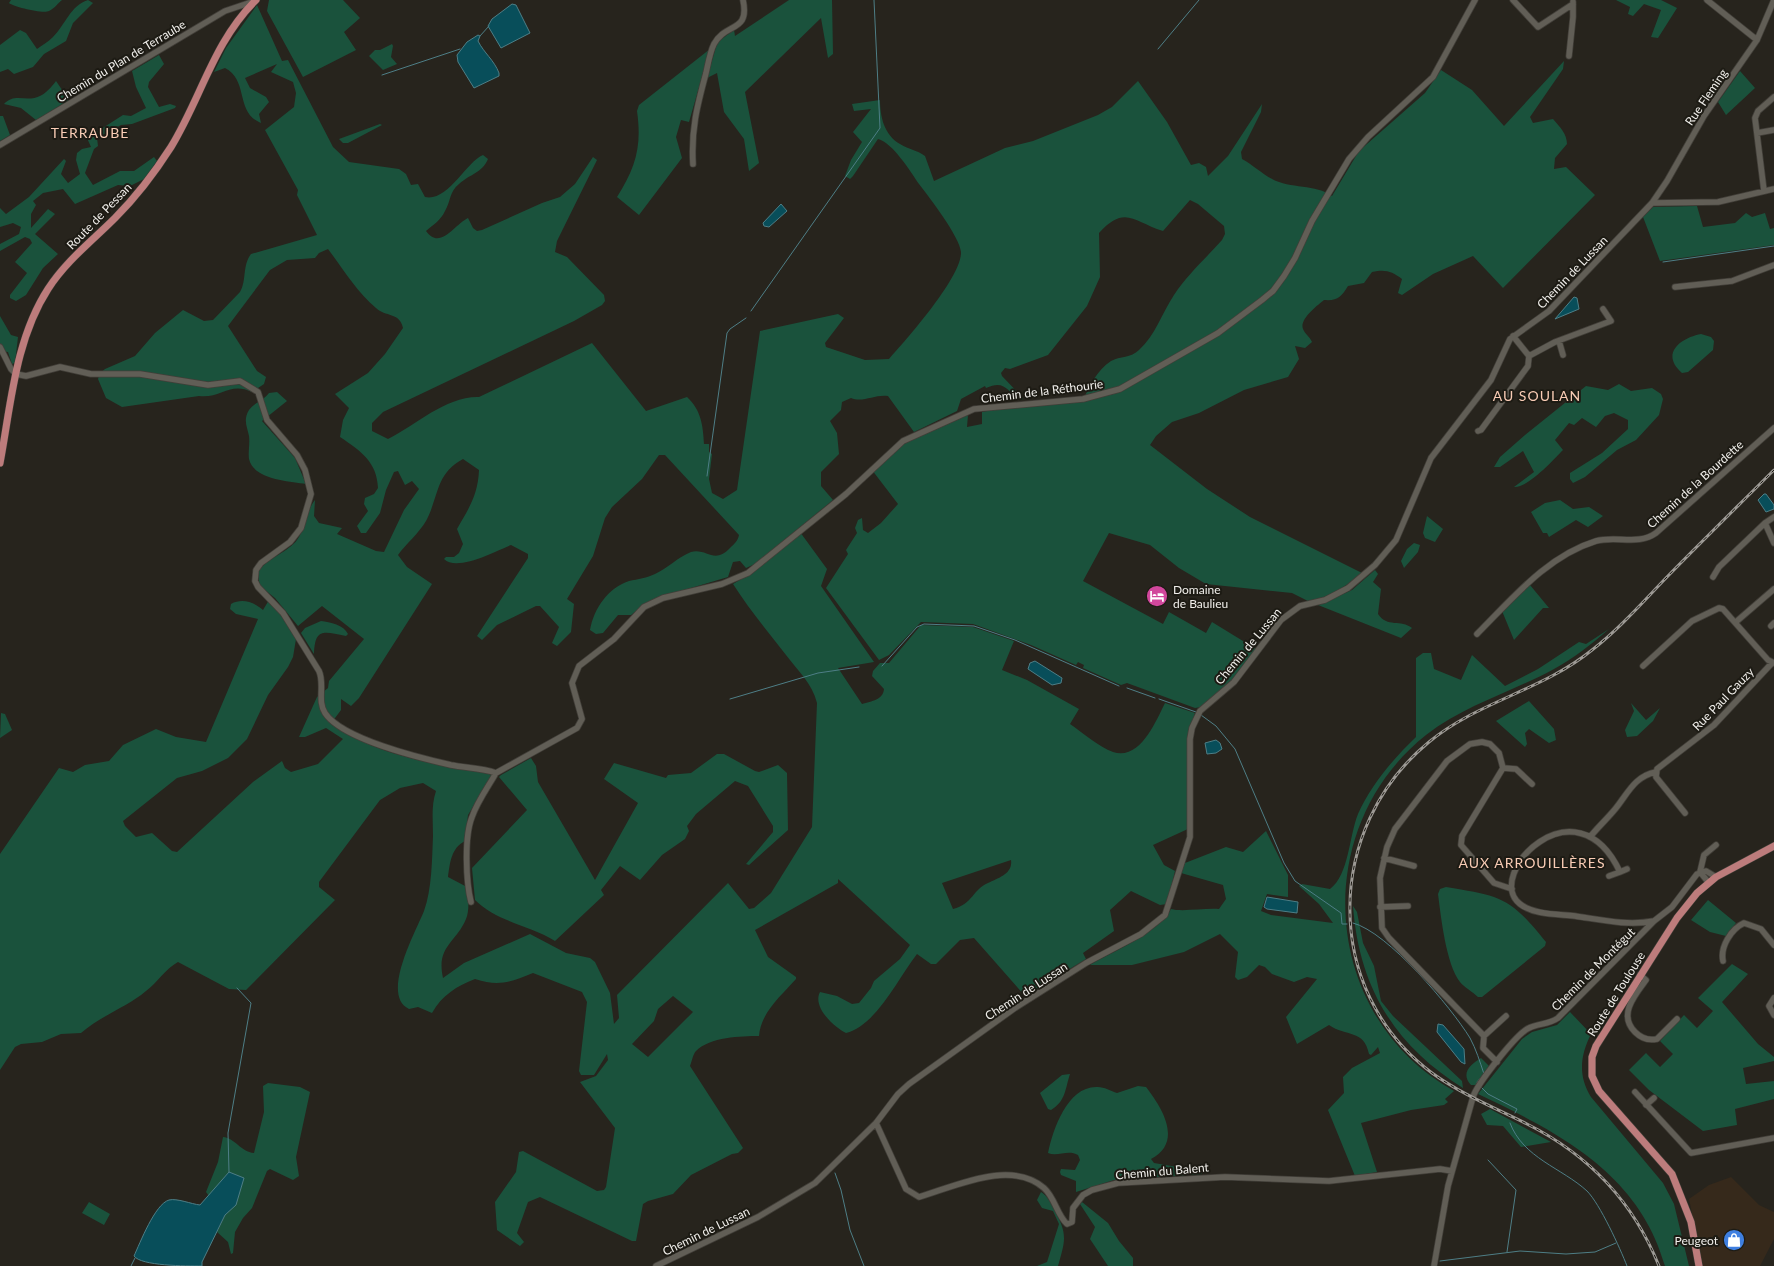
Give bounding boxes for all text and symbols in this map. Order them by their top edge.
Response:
street label: Chemin du Plan de Terraube [54,16,188,106]
street label: Rue Fleming [1682,66,1730,128]
district label: TERRAUBE [51,124,129,141]
street label: Route de Pessan [63,180,135,252]
street label: Chemin de Lussan [1534,233,1610,311]
street label: Chemin de la Réthourie [980,376,1104,406]
district label: AU SOULAN [1493,387,1581,404]
street label: Chemin de la Bourdette [1644,437,1746,531]
place label: Domaine de Baulieu [1173,582,1228,611]
hotel icon: Domaine de Baulieu [1145,584,1169,608]
street label: Chemin de Lussan [1212,605,1284,687]
street label: Rue Paul Gauzy [1689,664,1757,734]
district label: AUX ARROUILLÈRES [1458,854,1606,871]
street label: Chemin de Montégut [1548,924,1638,1014]
street label: Route de Toulouse [1584,949,1648,1039]
street label: Chemin de Lussan [982,959,1070,1023]
street label: Chemin du Balent [1115,1159,1210,1183]
street label: Chemin de Lussan [660,1203,752,1259]
shop icon: Peugeot [1722,1228,1746,1252]
place label: Peugeot [1675,1233,1719,1248]

